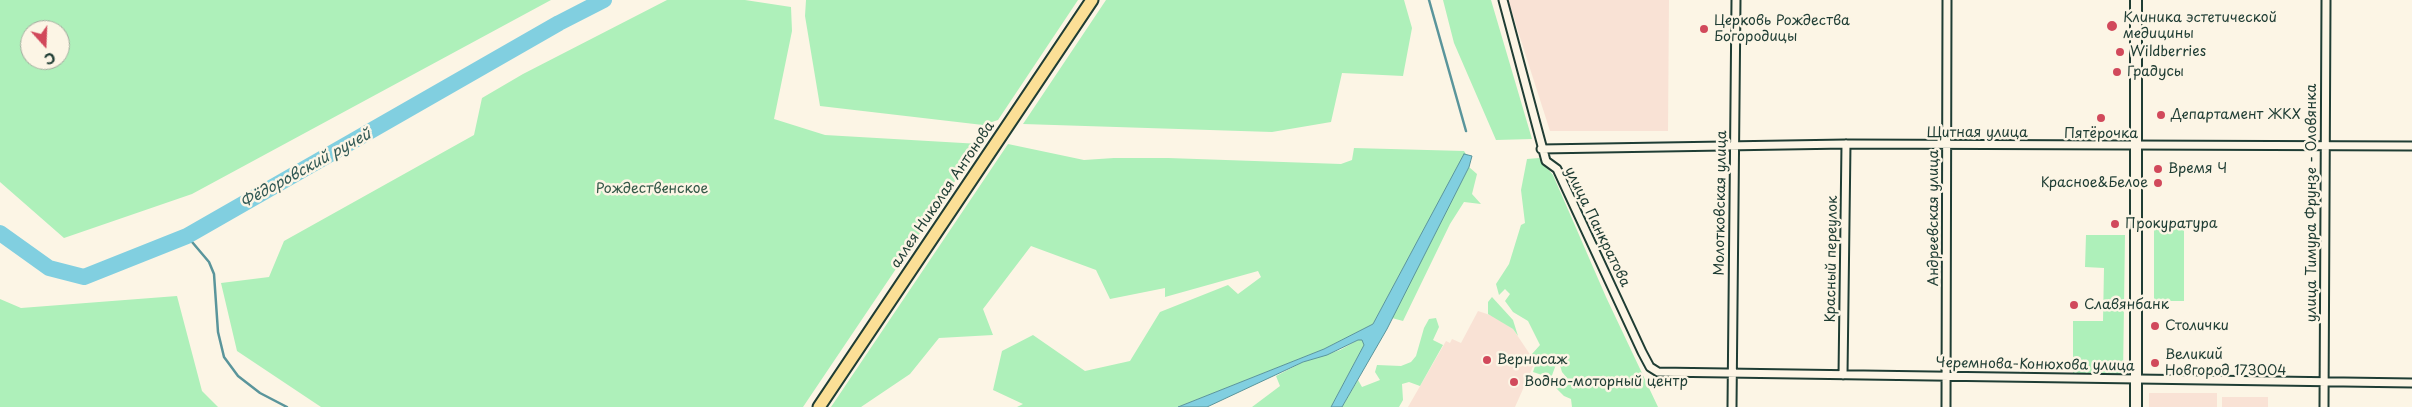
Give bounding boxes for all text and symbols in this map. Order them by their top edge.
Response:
place label: Клиника эстетической медицины [2123,10,2277,42]
place label: Церковь Рождества Богородицы [1714,13,1850,46]
marker: Клиника эстетической медицины [2105,19,2119,33]
north arrow [20,20,70,70]
marker: Церковь Рождества Богородицы [1698,23,1710,35]
place label: Wildberries [2130,44,2206,60]
marker: Wildberries [2114,46,2126,58]
text: С [41,47,58,70]
place label: Градусы [2127,64,2184,80]
marker: Градусы [2111,66,2123,78]
street label: улица Тимура Фрунзе - Оловянка [2304,84,2320,322]
place label: Департамент ЖКХ [2171,107,2301,123]
marker: Департамент ЖКХ [2155,109,2167,121]
marker: Пятёрочка [2095,112,2107,124]
street label: аллея Николая Антонова [888,118,998,272]
street label: Щитная улица [1926,125,2028,141]
water label: Фёдоровский ручей [238,126,374,212]
place label: Пятёрочка [2064,126,2138,142]
street label: Молотковская улица [1711,130,1731,276]
street label: Андреевская улица [1926,150,1942,286]
place label: Время Ч [2168,161,2227,177]
marker: Время Ч [2152,163,2164,175]
street label: улица Панкратова [1561,164,1633,290]
place label: Красное&Белое [2041,175,2148,191]
marker: Красное&Белое [2152,177,2164,189]
park label: Рождественское [596,181,708,197]
street label: Красный переулок [1822,196,1842,322]
place label: Прокуратура [2125,216,2217,232]
marker: Прокуратура [2109,218,2121,230]
place label: Славянбанк [2084,297,2169,313]
marker: Славянбанк [2068,299,2080,311]
place label: Столички [2165,318,2229,334]
marker: Столички [2149,320,2161,332]
place label: Великий Новгород 173004 [2165,347,2286,380]
place label: Вернисаж [1497,352,1567,368]
marker: Вернисаж [1481,354,1493,366]
street label: Черемнова-Конюхова улица [1935,355,2135,375]
marker: Великий Новгород 173004 [2149,357,2161,369]
place label: Водно-моторный центр [1524,374,1688,390]
marker: Водно-моторный центр [1508,376,1520,388]

